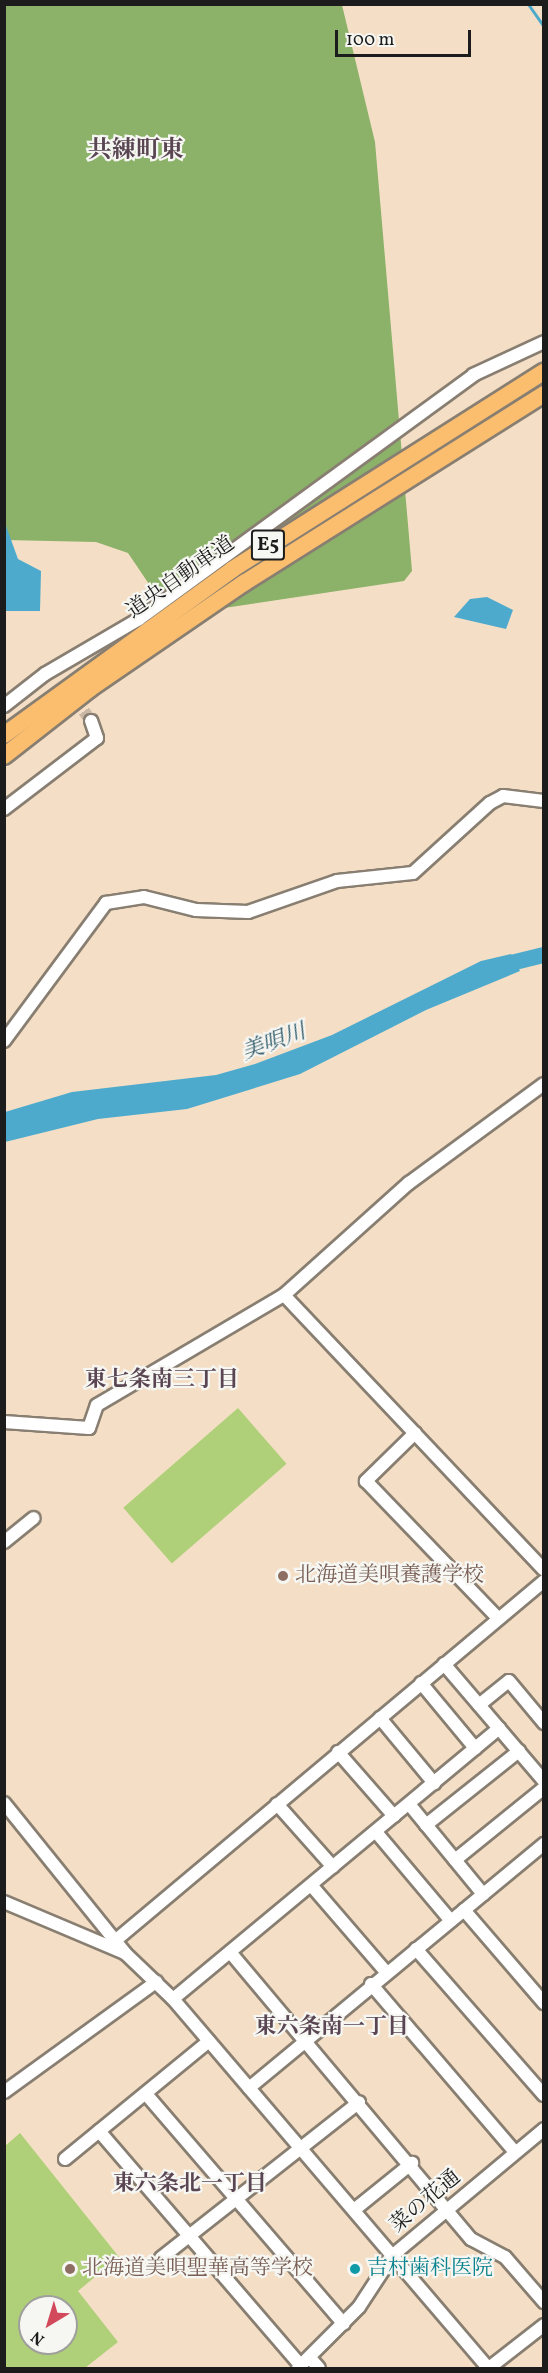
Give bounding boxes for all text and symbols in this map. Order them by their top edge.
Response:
scale bar [338,18,474,56]
text: 100 m [346,28,395,53]
district label: 共練町東 [88,138,184,166]
road number: E5 [250,528,286,562]
street label: 道央自動車道 [122,532,240,624]
water label: 美唄川 [238,1019,310,1067]
district label: 東七条南三丁目 [85,1368,239,1394]
place label: 北海道美唄養護学校 [295,1563,484,1589]
marker: 北海道美唄養護学校 [276,1569,290,1583]
district label: 東六条南一丁目 [255,2015,409,2041]
street label: 菜の花通 [386,2165,466,2239]
district label: 東六条北一丁目 [113,2172,267,2198]
place label: 北海道美唄聖華高等学校 [82,2256,313,2282]
place label: 吉村歯科医院 [367,2256,493,2282]
marker: 北海道美唄聖華高等学校 [63,2262,77,2276]
marker: 吉村歯科医院 [348,2262,362,2276]
north arrow [18,2295,78,2355]
text: N [27,2325,50,2350]

